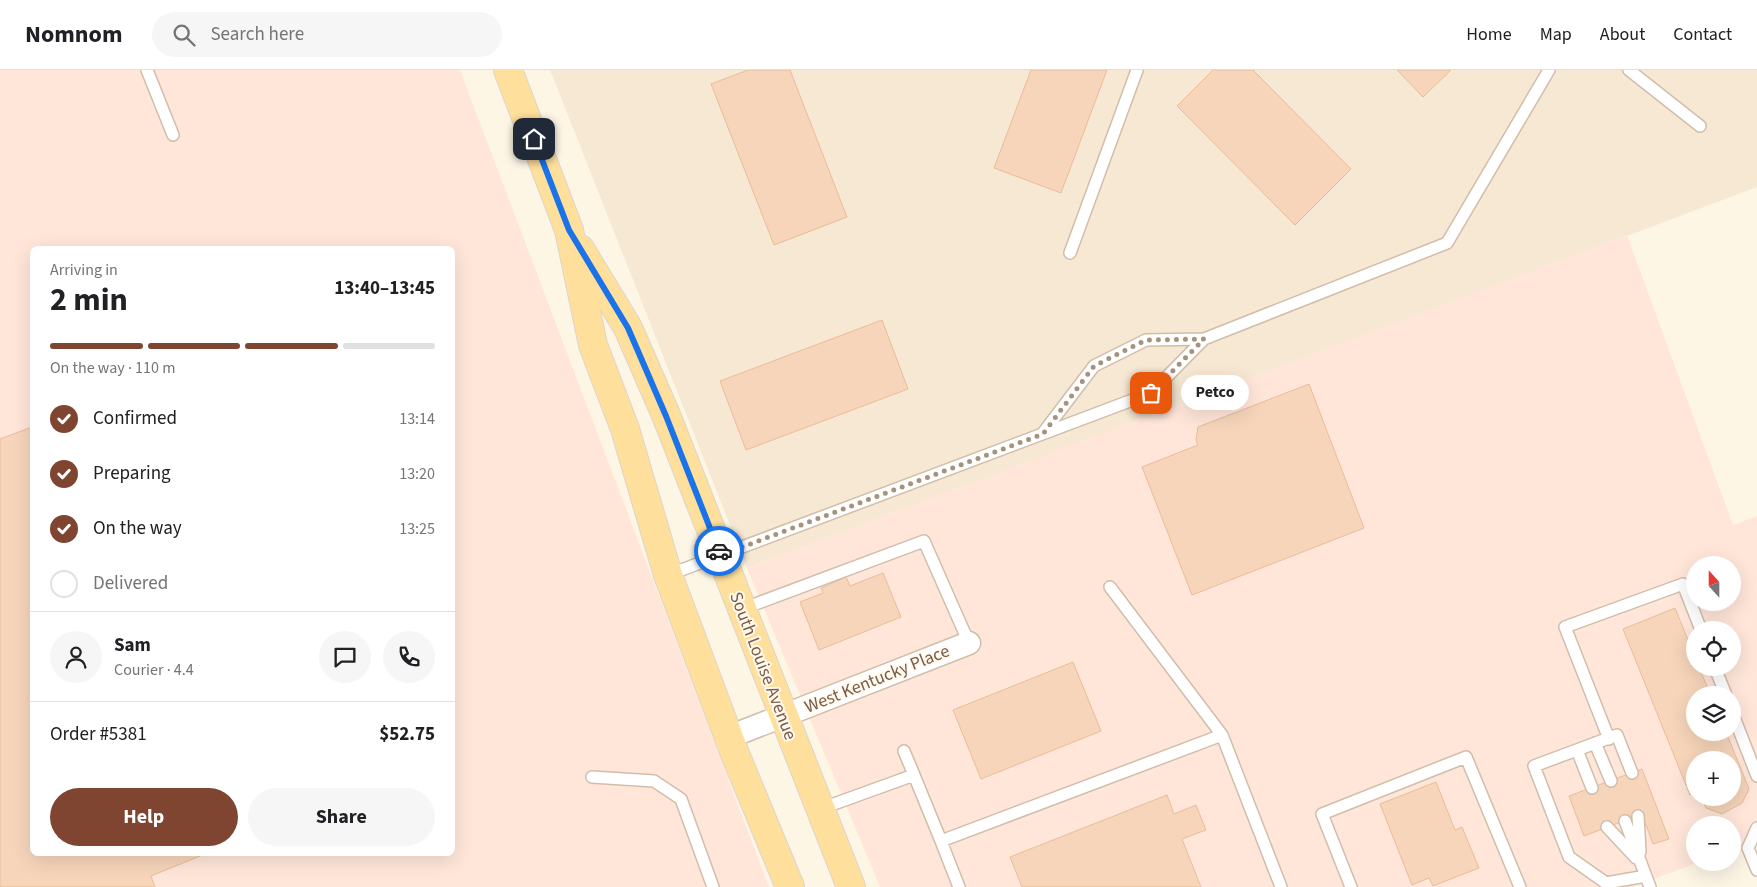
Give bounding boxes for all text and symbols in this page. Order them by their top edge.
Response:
search box [152,12,502,57]
text: Nomnom [25,17,122,52]
icon: search [170,21,198,49]
text: Search here [210,21,304,48]
text: Home [1466,22,1512,47]
text: Map [1540,22,1572,47]
text: About [1600,22,1645,47]
text: Contact [1673,22,1732,47]
pin [513,118,555,160]
icon: home [520,125,548,153]
text: Arriving in [50,259,118,281]
text: 13:40–13:45 [334,275,435,302]
text: 2 min [50,277,128,323]
text: On the way · 110 m [50,357,175,379]
pin [1130,372,1172,414]
callout: Petco [1181,376,1248,410]
icon: bag [1137,379,1165,407]
text: Petco [1195,381,1235,403]
icon: check [50,405,78,433]
text: Confirmed [93,405,177,432]
text: 13:14 [399,408,435,430]
icon: check [50,460,78,488]
text: Preparing [93,460,171,487]
text: 13:20 [399,463,435,485]
icon: check [50,515,78,543]
text: On the way [93,515,182,542]
text: 13:25 [399,518,435,540]
courier [694,526,744,576]
icon: car [705,537,733,565]
north arrow [1686,556,1741,611]
map controls [1686,556,1741,871]
text: Delivered [93,570,168,597]
street label: South Louise Avenue [723,588,803,744]
button: locate [1686,621,1741,676]
button: person [50,631,102,683]
button: chat [319,631,371,683]
button: phone [383,631,435,683]
text: Sam [114,632,151,659]
street label: West Kentucky Place [801,638,953,720]
text: Courier · 4.4 [114,659,194,681]
button: layers [1686,686,1741,741]
text: Order #5381 [50,721,147,748]
text: $52.75 [379,721,435,748]
button: + [1686,751,1741,806]
button: Help [50,788,238,846]
button: Share [248,788,435,846]
button: − [1686,816,1741,871]

